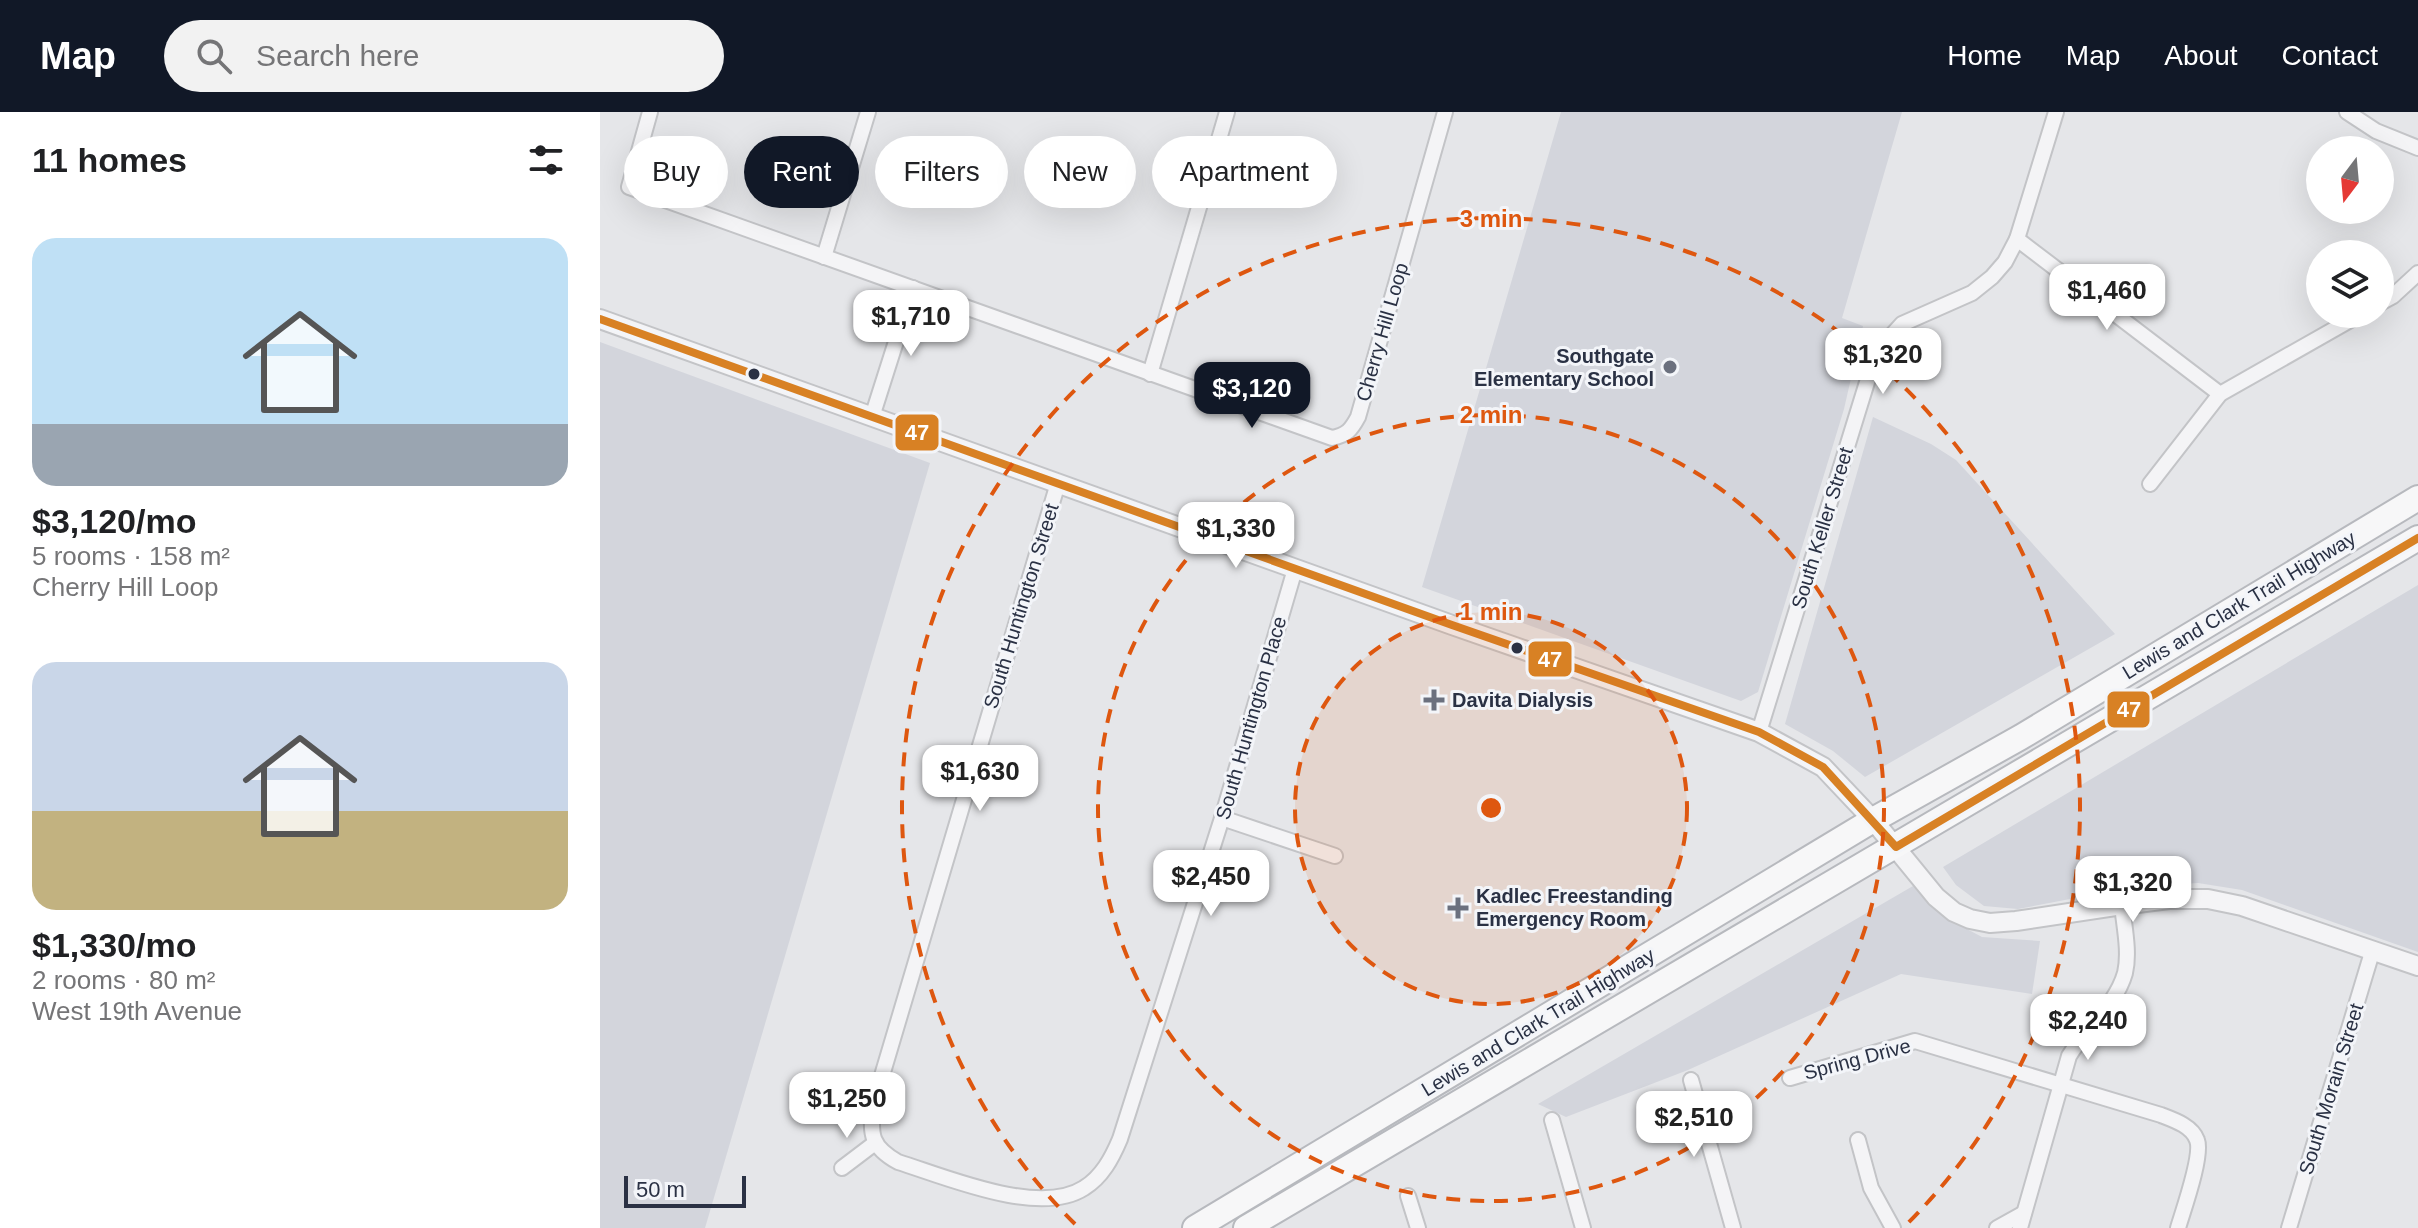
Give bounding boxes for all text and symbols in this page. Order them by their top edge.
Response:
search box [164,20,724,92]
icon: search [192,34,236,78]
text: Map [40,35,116,77]
text: Search here [256,39,419,72]
text: Home [1947,40,2022,71]
text: Map [2066,40,2120,71]
text: About [2164,40,2238,71]
text: Contact [2282,40,2378,71]
chip: Buy [624,136,728,208]
chip: Rent [744,136,859,208]
chip: Filters [875,136,1008,208]
chip: New [1024,136,1136,208]
chip: Apartment [1152,136,1337,208]
north arrow [2306,136,2394,224]
map controls [2306,136,2394,328]
icon: filters [524,138,568,182]
text: 11 homes [32,141,187,179]
text: 3 min [1460,205,1522,232]
button: layers [2306,240,2394,328]
street label: Cherry Hill Loop [1352,260,1412,404]
pin: $1,460 [2042,264,2172,332]
text: $1,460 [2067,275,2147,305]
icon: home [228,290,372,434]
pin: $1,710 [846,290,976,358]
text: $1,710 [871,301,951,331]
pin: $1,320 [1818,328,1948,396]
text: $1,320 [1843,339,1923,369]
place label: Southgate Elementary School [1474,345,1654,390]
marker: Southgate Elementary School [1661,358,1679,376]
pin: $3,120 [1187,362,1317,430]
unlabelled marker [746,366,762,382]
text: $3,120 [1212,373,1292,403]
text: 2 min [1460,401,1522,428]
line badge: 47 [894,413,940,452]
text: 47 [905,420,929,445]
street label: South Keller Street [1787,444,1857,611]
street label: South Huntington Street [979,500,1063,711]
text: $3,120/mo [32,502,196,540]
pin: $1,330 [1171,502,1301,570]
text: $1,330 [1196,513,1276,543]
street label: Lewis and Clark Trail Highway [2119,527,2359,683]
text: 5 rooms · 158 m² [32,541,230,571]
text: Cherry Hill Loop [32,572,218,602]
text: 1 min [1460,598,1522,625]
street label: South Huntington Place [1211,614,1291,822]
unlabelled marker [1509,640,1525,656]
line badge: 47 [1527,640,1573,678]
text: 47 [1538,647,1562,672]
marker: Davita Dialysis [1423,689,1445,711]
place label: Davita Dialysis [1452,689,1593,711]
line badge: 47 [2106,690,2151,729]
text: 47 [2117,697,2141,722]
icon: home [228,714,372,858]
pin: $1,630 [915,745,1045,813]
text: $1,630 [940,756,1020,786]
centre of rings [1477,794,1505,822]
pin: $2,450 [1146,850,1276,918]
pin: $1,320 [2068,856,2198,924]
text: $2,450 [1171,861,1251,891]
text: $1,320 [2093,867,2173,897]
place label: Kadlec Freestanding Emergency Room [1476,885,1673,930]
marker: Kadlec Freestanding Emergency Room [1447,897,1469,919]
text: $1,330/mo [32,926,196,964]
street label: Lewis and Clark Trail Highway [1418,944,1658,1100]
text: 2 rooms · 80 m² [32,965,216,995]
pin: $2,240 [2023,994,2153,1062]
text: West 19th Avenue [32,996,242,1026]
street label: South Morain Street [2294,1000,2368,1177]
text: $2,240 [2048,1005,2128,1035]
street label: Spring Drive [1801,1034,1913,1084]
pin: $1,250 [782,1072,912,1140]
text: $1,250 [807,1083,887,1113]
pin: $2,510 [1629,1091,1759,1159]
text: $2,510 [1654,1102,1734,1132]
scale bar [624,1172,746,1208]
text: 50 m [636,1177,685,1202]

